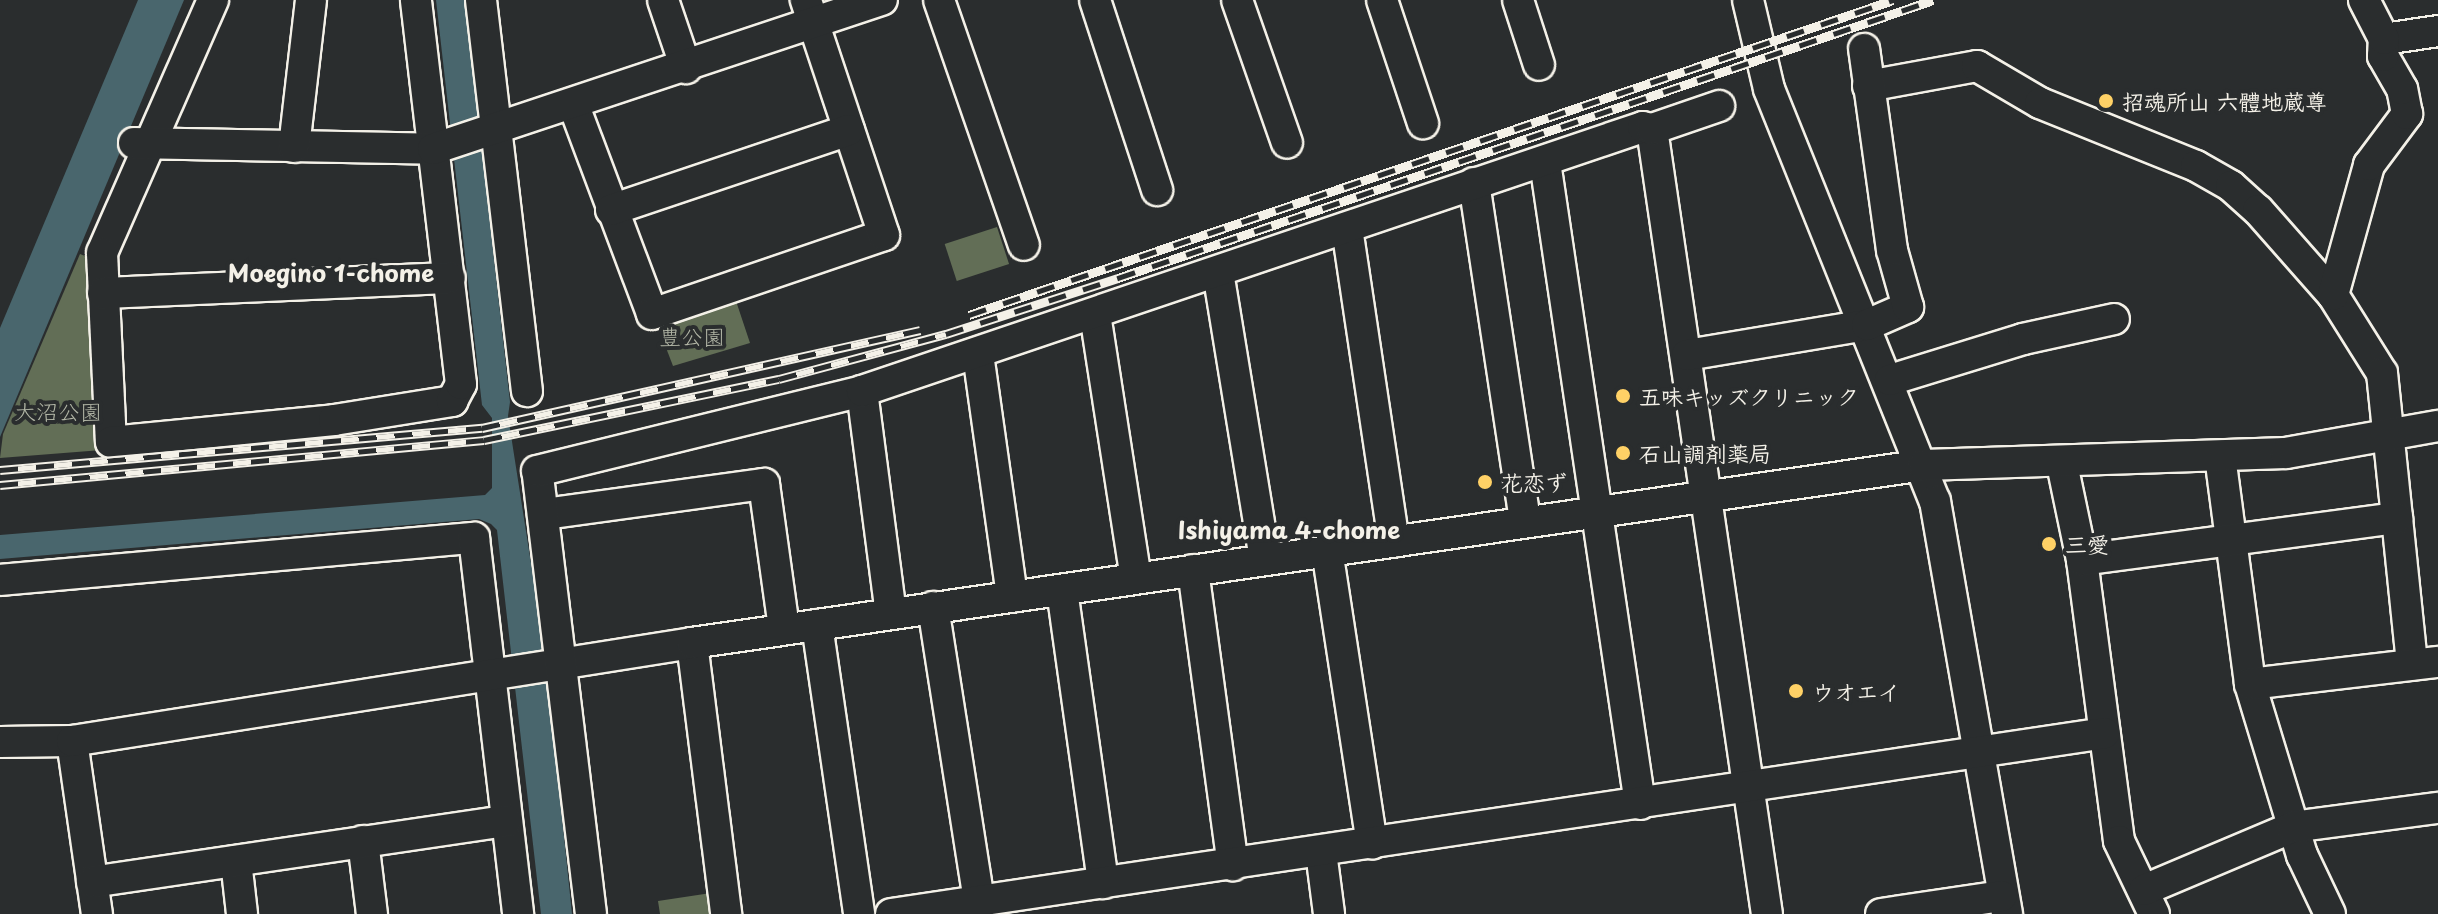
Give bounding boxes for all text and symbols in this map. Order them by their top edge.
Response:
place label: 招魂所山 六體地蔵尊 [2122,88,2327,114]
marker: 招魂所山 六體地蔵尊 [2097,92,2115,110]
district label: Moegino 1-chome [228,259,434,287]
park label: 豊公園 [659,323,725,349]
place label: 五味キッズクリニック [1639,383,1859,409]
marker: 五味キッズクリニック [1614,387,1632,405]
park label: 大沼公園 [14,398,102,424]
place label: 石山調剤薬局 [1639,440,1771,466]
marker: 石山調剤薬局 [1614,444,1632,462]
place label: 花恋ず [1501,469,1567,495]
marker: 花恋ず [1476,473,1494,491]
district label: Ishiyama 4-chome [1177,516,1401,544]
place label: 三愛 [2065,531,2109,557]
marker: 三愛 [2040,535,2058,553]
place label: ウオエイ [1812,678,1900,704]
marker: ウオエイ [1787,682,1805,700]

